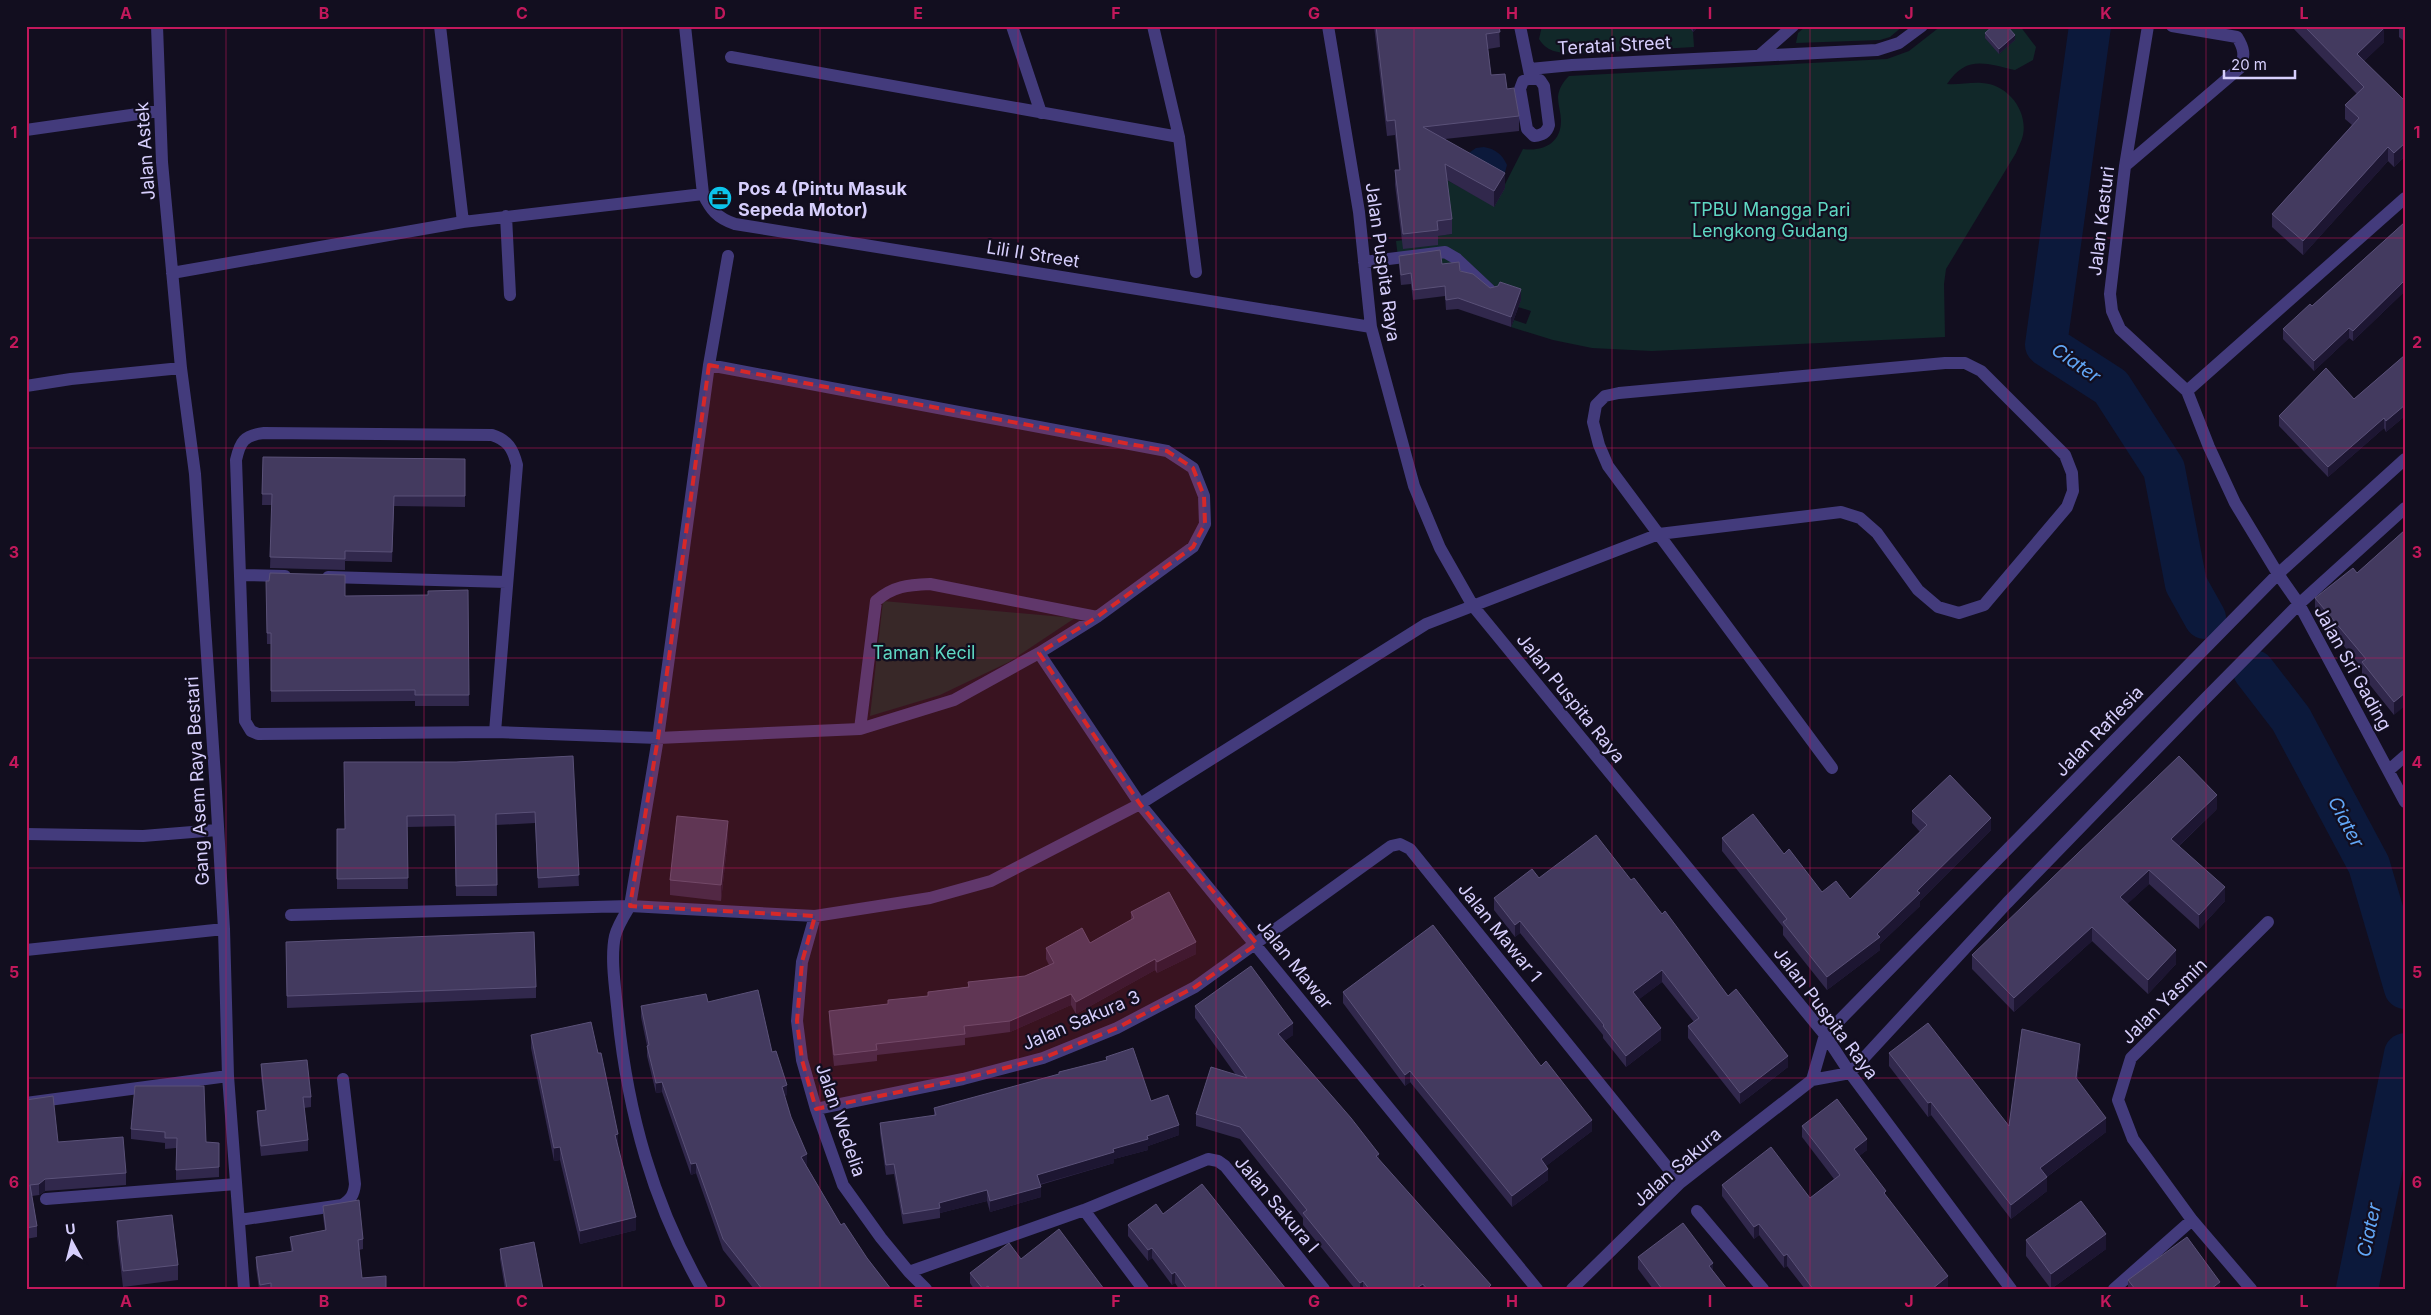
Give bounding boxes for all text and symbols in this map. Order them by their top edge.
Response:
text: A [120,3,132,23]
text: B [319,3,329,23]
text: C [516,3,528,23]
text: D [714,3,726,23]
text: E [913,3,923,23]
text: F [1111,3,1121,23]
text: G [1308,3,1320,23]
text: H [1506,3,1518,23]
text: I [1708,3,1712,23]
text: J [1904,3,1914,23]
text: K [2100,3,2112,23]
text: L [2299,3,2309,23]
street label: Teratai Street [1557,32,1672,58]
scale bar [2224,48,2295,80]
text: 20 m [2231,55,2267,74]
street label: Jalan Astek [131,101,159,201]
text: 1 [11,122,17,142]
text: 1 [2414,122,2420,142]
street label: Jalan Kasturi [2084,165,2118,277]
place label: Pos 4 (Pintu Masuk Sepeda Motor) [738,178,907,220]
street label: Jalan Puspita Raya [1361,181,1405,343]
office icon: Pos 4 (Pintu Masuk Sepeda Motor) [707,185,733,211]
park label: TPBU Mangga Pari Lengkong Gudang [1690,199,1850,241]
street label: Lili II Street [985,236,1081,272]
text: 2 [9,332,19,352]
text: 2 [2412,332,2422,352]
water label: Ciater [2047,338,2106,388]
text: 3 [9,542,19,562]
text: 3 [2412,542,2422,562]
street label: Jalan Sri Gading [2310,602,2396,734]
street label: Jalan Puspita Raya [1512,629,1630,767]
park label: Taman Kecil [873,642,975,663]
street label: Gang Asem Raya Bestari [181,676,213,886]
street label: Jalan Raflesia [2051,681,2147,781]
text: 4 [9,752,20,772]
text: 4 [2412,752,2423,772]
water label: Ciater [2323,793,2369,852]
street label: Jalan Mawar 1 [1454,878,1546,986]
street label: Jalan Mawar [1253,915,1337,1013]
street label: Jalan Puspita Raya [1769,943,1883,1083]
street label: Jalan Yasmin [2117,954,2211,1048]
text: 5 [9,962,19,982]
text: 5 [2412,962,2422,982]
street label: Jalan Sakura 3 [1019,986,1143,1054]
street label: Jalan Wedelia [812,1061,870,1179]
street label: Jalan Sakura [1629,1123,1725,1211]
street label: Jalan Sakura I [1231,1151,1323,1257]
text: 6 [9,1172,19,1192]
text: 6 [2412,1172,2422,1192]
water label: Ciater [2352,1200,2386,1259]
north arrow [48,1218,98,1268]
text: U [64,1220,76,1238]
text: A [120,1291,132,1311]
text: B [319,1291,329,1311]
text: C [516,1291,528,1311]
text: D [714,1291,726,1311]
text: E [913,1291,923,1311]
text: F [1111,1291,1121,1311]
text: G [1308,1291,1320,1311]
text: H [1506,1291,1518,1311]
text: I [1708,1291,1712,1311]
text: J [1904,1291,1914,1311]
text: K [2100,1291,2112,1311]
text: L [2299,1291,2309,1311]

